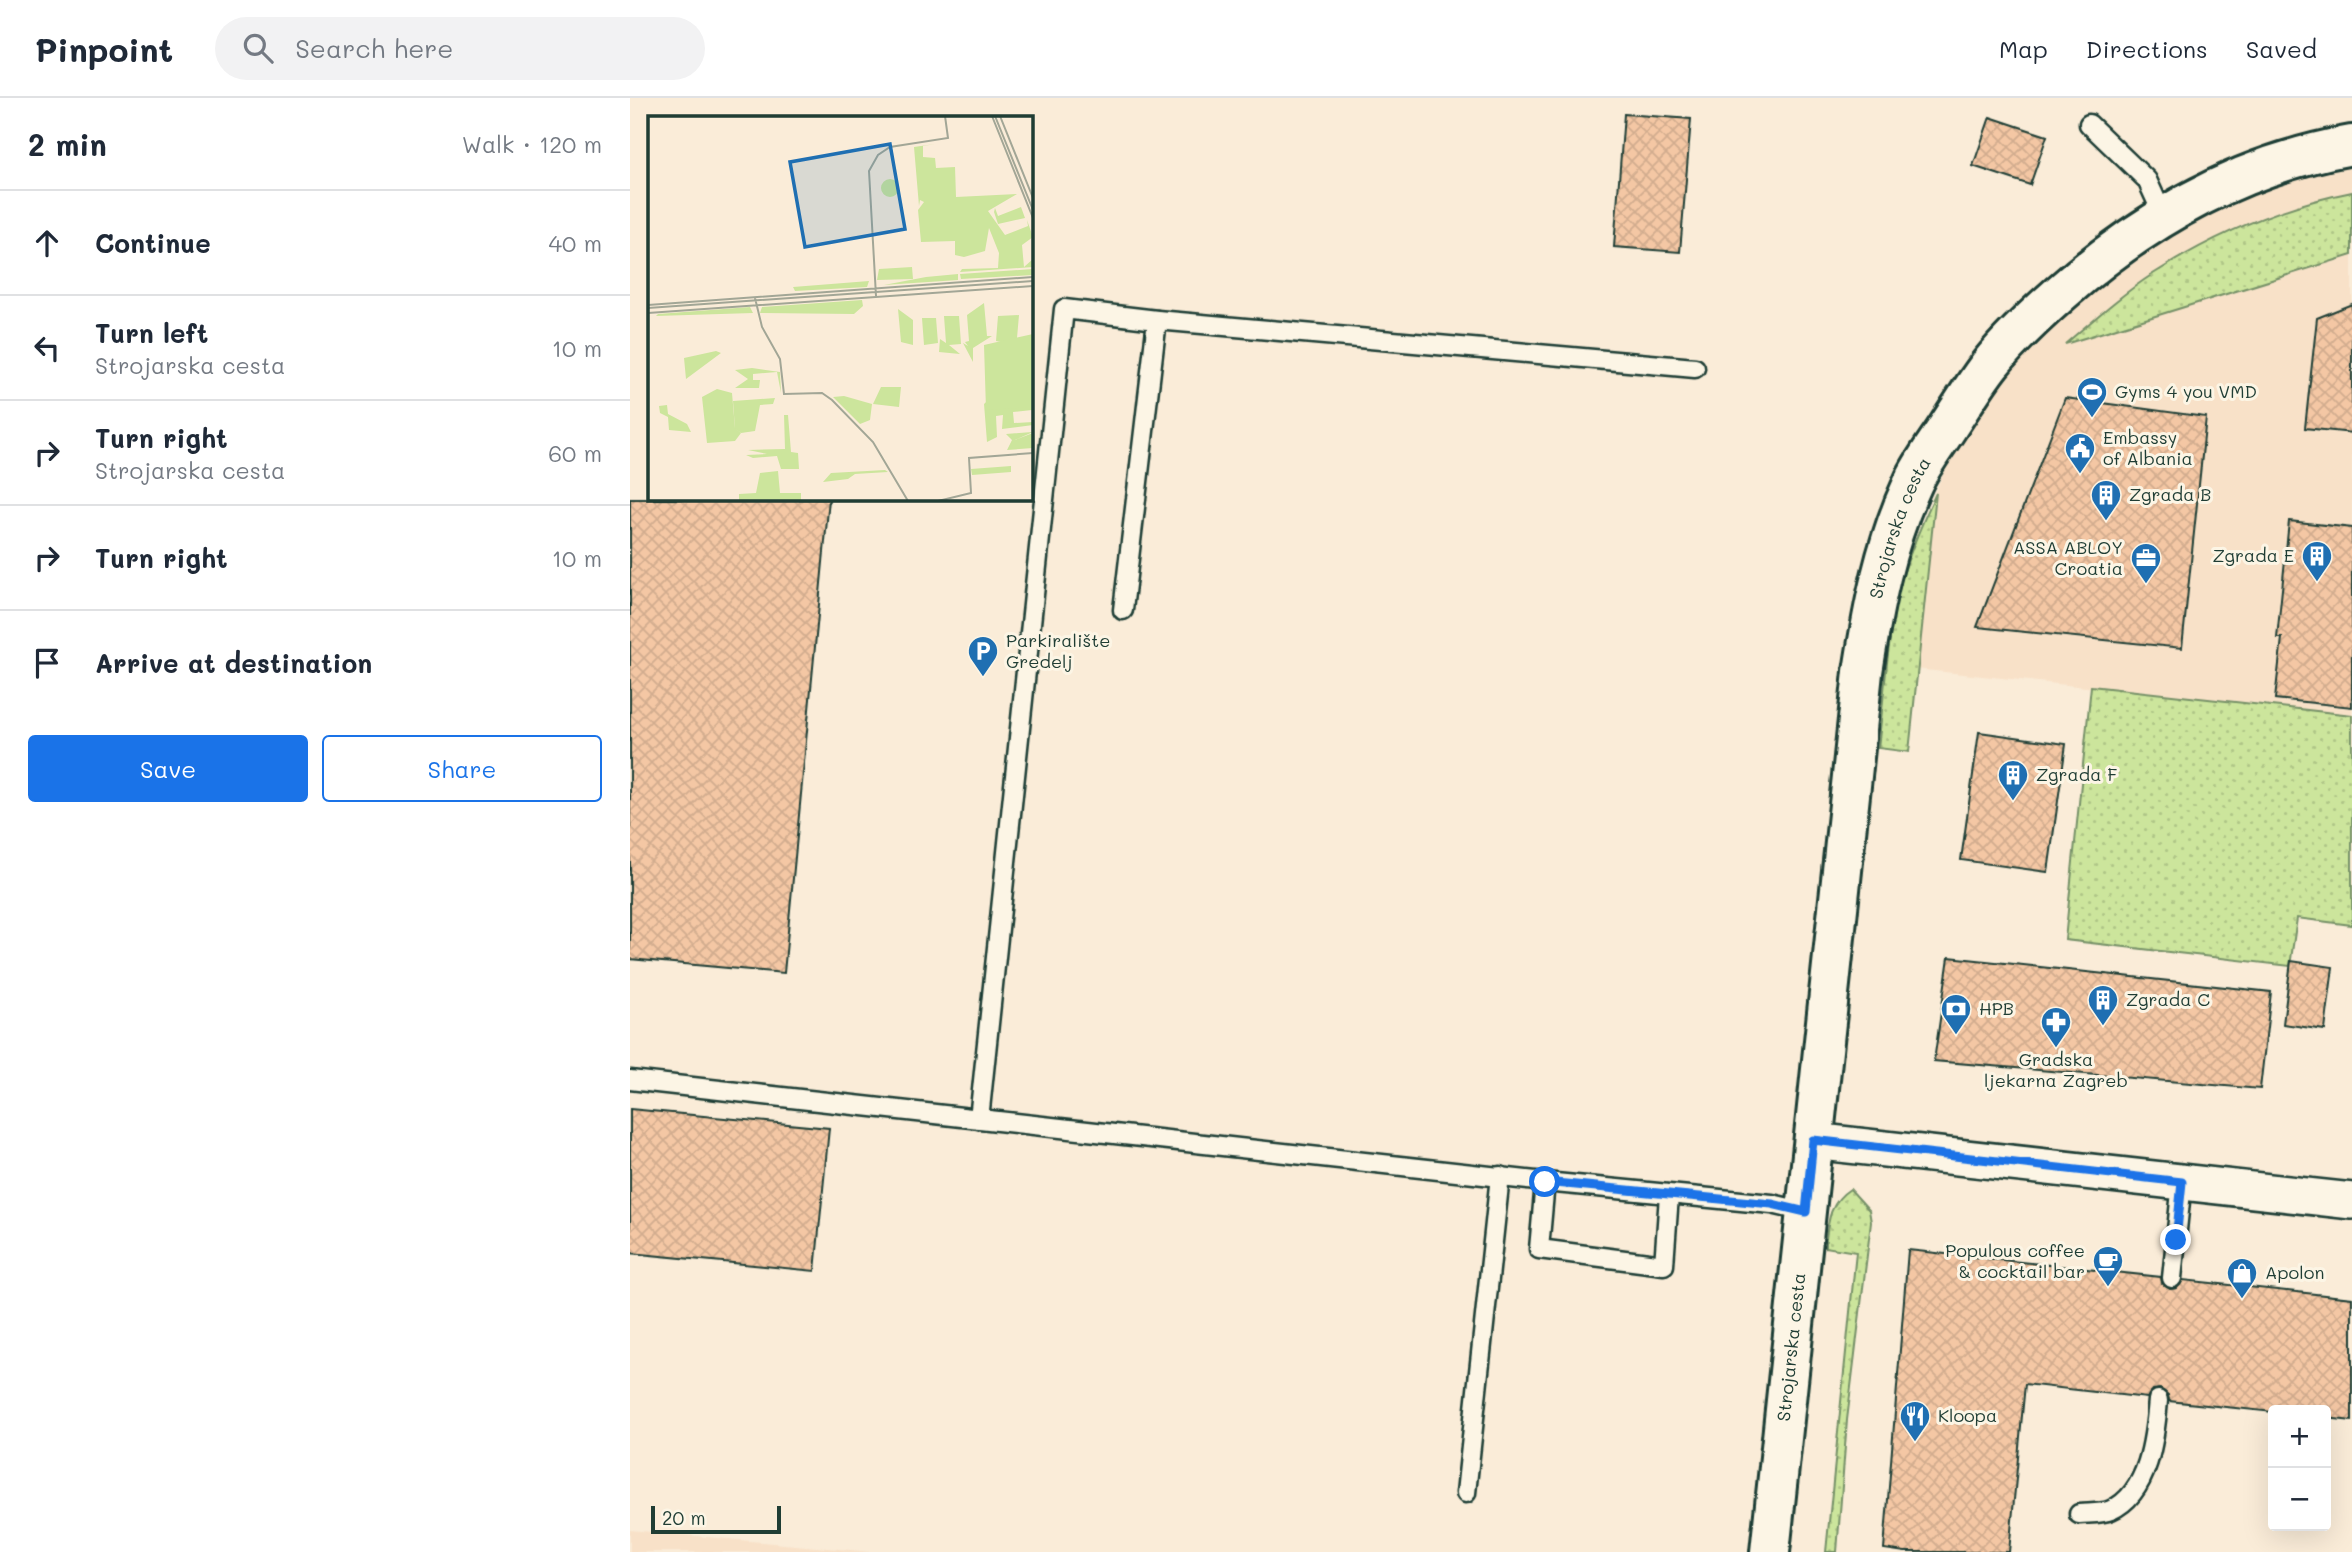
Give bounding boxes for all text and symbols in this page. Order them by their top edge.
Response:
search box [215,17,705,80]
text: Pinpoint [35,27,173,70]
icon: search [239,29,277,67]
text: Search here [295,31,453,65]
text: Map [1999,33,2048,64]
text: Directions [2086,33,2208,64]
text: Saved [2246,33,2317,64]
inset map [648,116,1032,500]
text: 2 min [28,124,107,164]
text: Walk · 120 m [462,129,602,159]
icon: ahead [28,224,66,262]
text: Continue [95,226,211,260]
text: 40 m [549,228,602,258]
text: Turn left [95,316,208,350]
icon: left [28,329,66,367]
text: 10 m [552,333,602,363]
text: Strojarska cesta [95,350,285,380]
sports icon: Gyms 4 you VMD [2075,375,2109,419]
place label: Gyms 4 you VMD [2115,379,2257,403]
text: Turn right [95,421,228,455]
place label: Embassy of Albania [2103,425,2193,470]
public building icon: Embassy of Albania [2063,431,2097,475]
icon: right [28,434,66,472]
text: 60 m [548,438,602,468]
street label: Strojarska cesta [1863,452,1936,601]
text: Strojarska cesta [95,455,285,485]
building icon: Zgrada B [2089,478,2123,522]
place label: Zgrada B [2129,482,2211,506]
place label: ASSA ABLOY Croatia [2013,535,2123,580]
icon: right [28,539,66,577]
building icon: Zgrada E [2300,539,2334,583]
text: Turn right [95,541,228,575]
office icon: ASSA ABLOY Croatia [2129,541,2163,585]
text: 10 m [552,543,602,573]
place label: Zgrada E [2212,543,2294,567]
place label: Parkiralište Gredelj [1006,628,1110,673]
parking icon: Parkiralište Gredelj [966,634,1000,678]
icon: arrive [28,644,66,682]
text: Arrive at destination [95,646,372,680]
button: Save [28,735,308,802]
button: Share [322,735,602,802]
building icon: Zgrada F [1996,758,2030,802]
place label: Zgrada F [2036,762,2117,786]
building icon: Zgrada C [2086,983,2120,1027]
place label: Zgrada C [2126,987,2210,1011]
bank icon: HPB [1939,992,1973,1036]
place label: HPB [1979,996,2014,1020]
pharmacy icon: Gradska ljekarna Zagreb [2039,1005,2073,1049]
place label: Gradska ljekarna Zagreb [1984,1047,2128,1092]
route start [1529,1166,1560,1197]
route end [2160,1224,2191,1255]
place label: Populous coffee & cocktail bar [1945,1238,2085,1283]
cafe icon: Populous coffee & cocktail bar [2091,1244,2125,1288]
shop icon: Apolon [2225,1256,2259,1300]
place label: Apolon [2265,1260,2324,1284]
street label: Strojarska cesta [1771,1272,1810,1422]
restaurant icon: Kloopa [1898,1399,1932,1443]
place label: Kloopa [1938,1403,1997,1427]
map controls [2268,1405,2331,1531]
button: + [2268,1405,2331,1468]
button: − [2268,1468,2331,1531]
scale bar [651,1503,780,1535]
text: 20 m [662,1505,706,1530]

